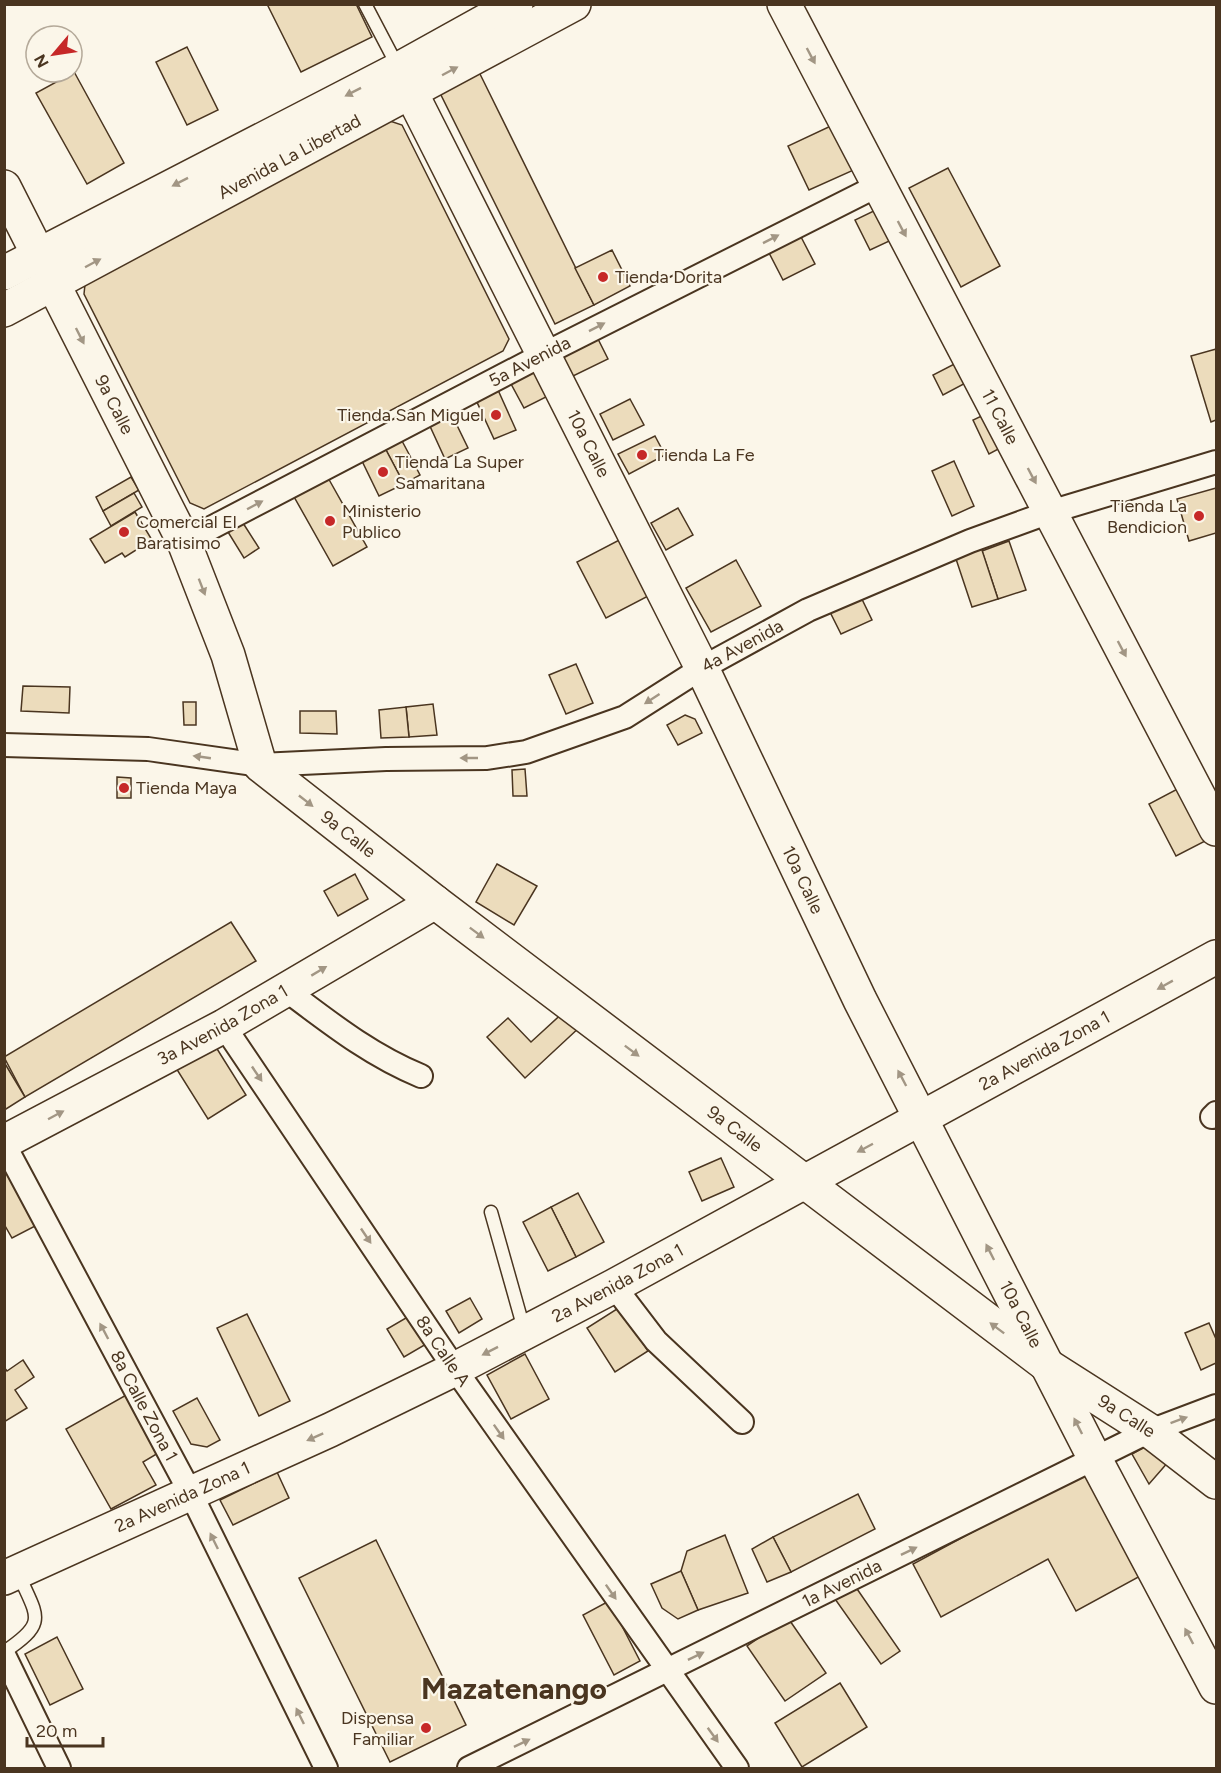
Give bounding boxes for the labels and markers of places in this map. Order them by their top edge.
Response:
place label: Tienda Dorita [615,266,722,288]
marker: Tienda Dorita [596,270,610,284]
place label: Tienda San Miguel [337,404,484,426]
marker: Tienda San Miguel [489,408,503,422]
place label: Tienda La Fe [654,444,755,466]
marker: Tienda La Fe [635,448,649,462]
place label: Tienda La Super Samaritana [395,451,524,494]
marker: Tienda La Super Samaritana [376,465,390,479]
place label: Tienda La Bendicion [1107,495,1187,538]
place label: Ministerio Publico [342,500,421,543]
marker: Tienda La Bendicion [1192,509,1206,523]
place label: Comercial El Baratisimo [136,511,237,554]
marker: Ministerio Publico [323,514,337,528]
marker: Comercial El Baratisimo [117,525,131,539]
place label: Tienda Maya [136,777,237,799]
marker: Tienda Maya [117,781,131,795]
place label: Dispensa Familiar [341,1707,414,1750]
marker: Dispensa Familiar [419,1721,433,1735]

